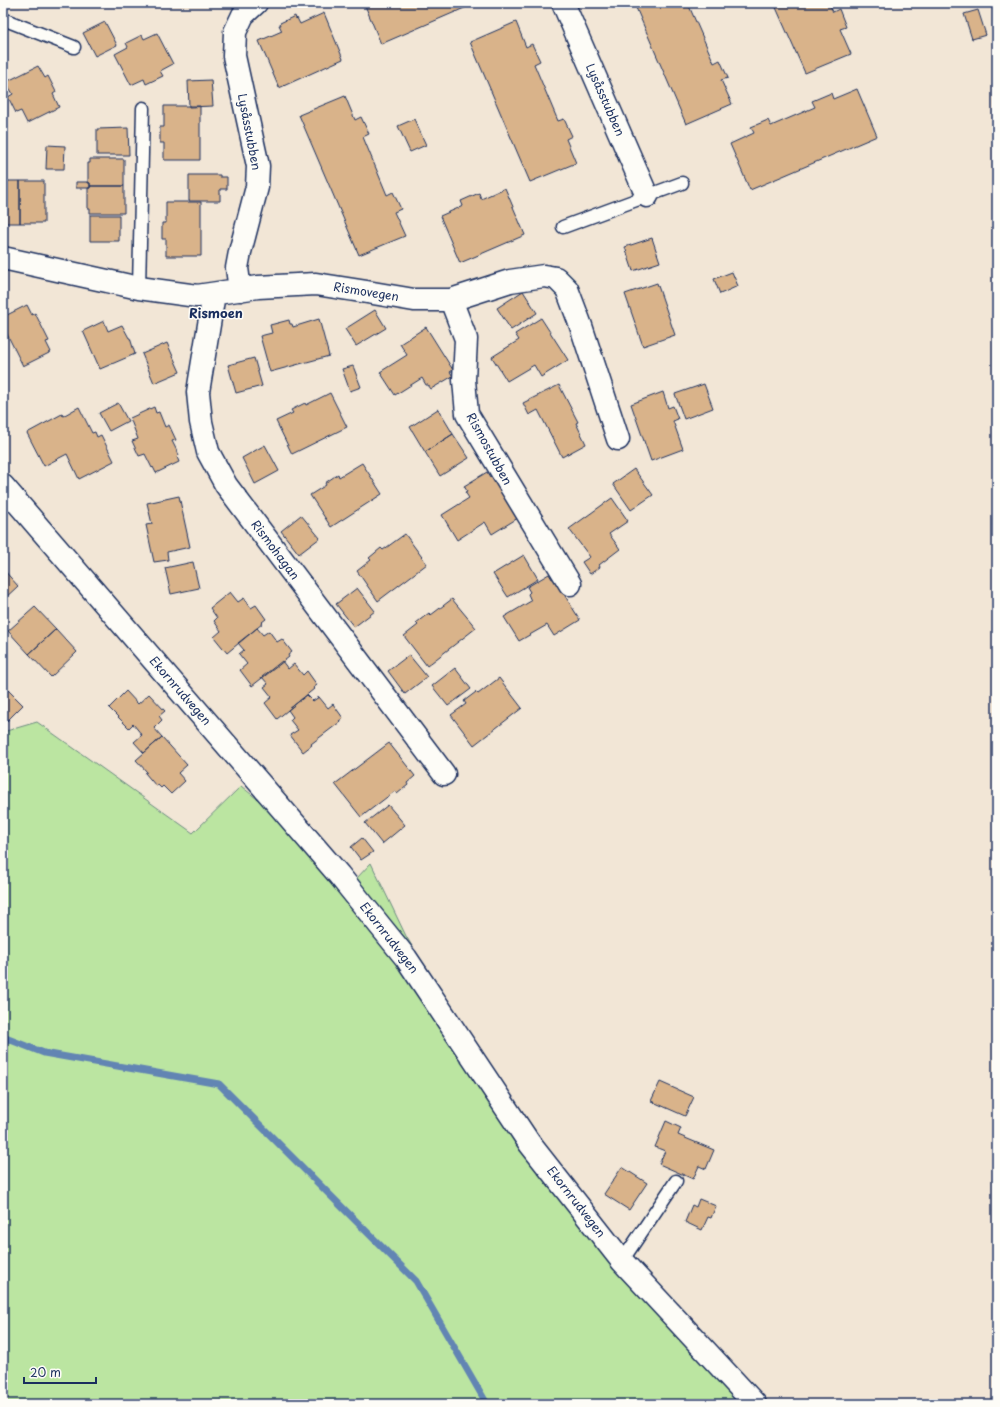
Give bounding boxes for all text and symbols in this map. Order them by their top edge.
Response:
street label: Lysåsstubben [582,60,630,139]
street label: Lysåsstubben [234,92,266,172]
street label: Rismovegen [332,277,400,305]
district label: Rismoen [189,303,243,322]
street label: Rismostubben [462,409,517,488]
street label: Rismohagan [247,516,304,583]
street label: Ekornrudvegen [146,652,216,729]
street label: Ekornrudvegen [356,898,423,977]
street label: Ekornrudvegen [543,1162,610,1241]
scale bar [24,1359,96,1385]
text: 20 m [30,1363,61,1381]

